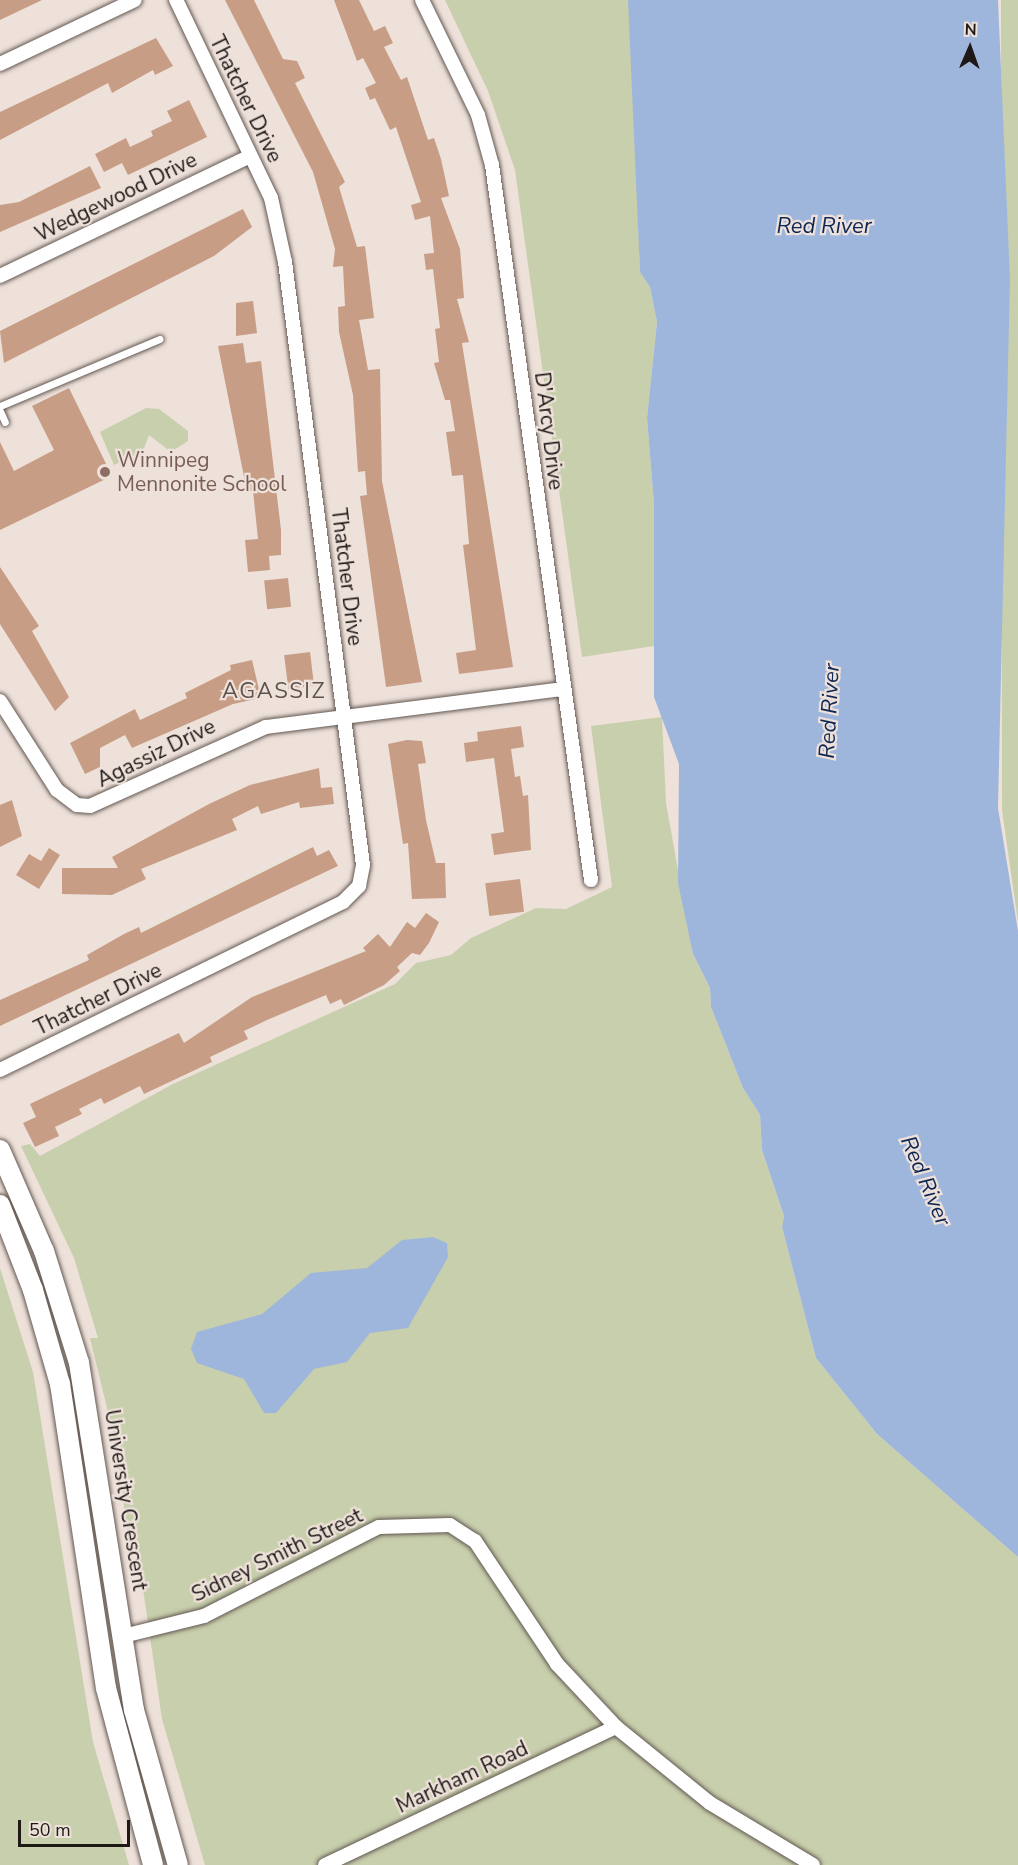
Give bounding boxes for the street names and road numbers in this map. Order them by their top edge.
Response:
street label: Thatcher Drive [204,31,288,167]
street label: Wedgewood Drive [31,147,201,247]
street label: D'Arcy Drive [529,371,569,491]
street label: Thatcher Drive [326,507,368,647]
street label: Agassiz Drive [93,713,219,793]
street label: Thatcher Drive [30,957,166,1041]
street label: University Crescent [99,1408,153,1592]
street label: Sidney Smith Street [187,1503,367,1607]
street label: Markham Road [392,1735,532,1819]

